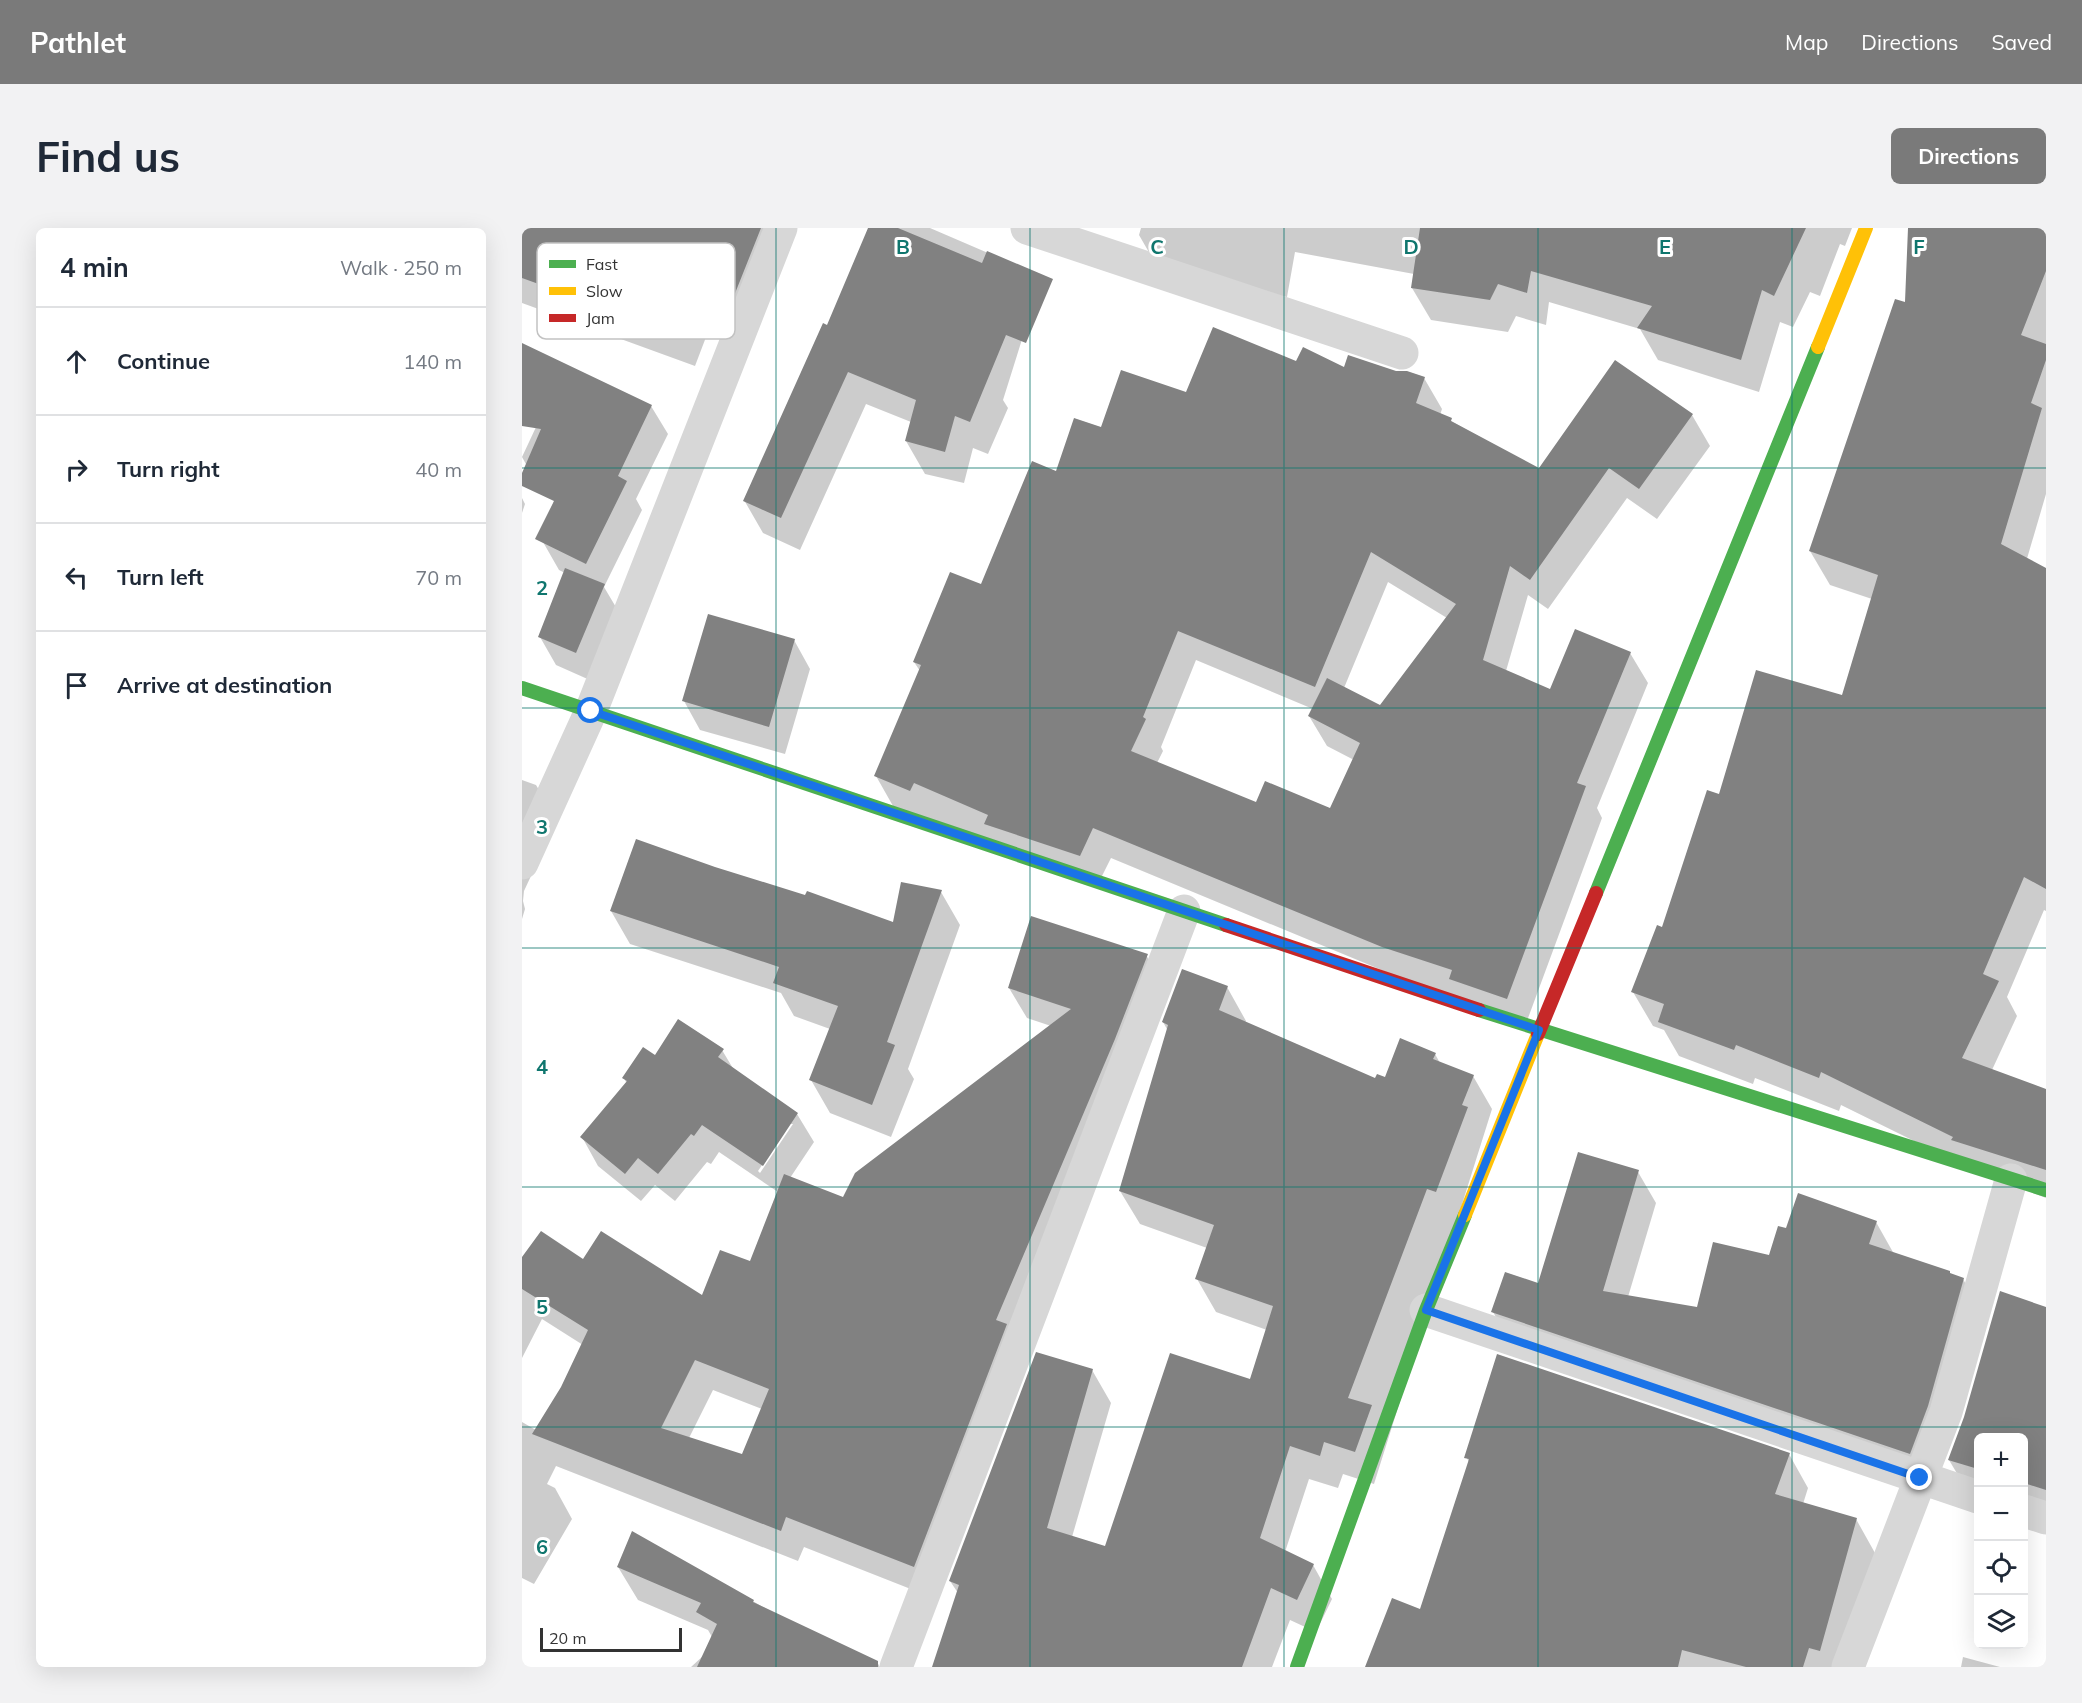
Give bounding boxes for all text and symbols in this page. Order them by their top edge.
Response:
text: Pathlet [30,25,126,60]
text: Map [1785,29,1828,55]
text: Directions [1861,29,1958,55]
text: Saved [1991,29,2052,55]
button: Directions [1891,128,2046,184]
text: Find us [36,130,180,183]
text: B [896,234,910,259]
text: C [1150,234,1164,259]
text: D [1403,234,1419,259]
text: E [1659,234,1671,259]
text: F [1913,234,1925,259]
legend [537,243,735,339]
text: 4 min [60,251,129,284]
text: Fast [586,254,618,274]
text: Walk · 250 m [340,255,462,280]
text: Slow [586,281,623,301]
text: Jam [586,308,615,328]
icon: ahead [60,345,93,378]
text: Continue [117,347,210,375]
text: 140 m [403,349,462,374]
icon: right [60,453,93,486]
text: Turn right [117,455,220,483]
text: 40 m [415,457,462,482]
icon: left [60,561,93,594]
text: Turn left [117,563,204,591]
text: 70 m [415,565,462,590]
text: 2 [536,575,548,600]
icon: arrive [60,669,93,702]
text: Arrive at destination [117,671,332,699]
route start [577,697,603,723]
text: 3 [536,814,548,839]
text: 4 [536,1054,548,1079]
text: 5 [536,1294,548,1319]
map controls [1974,1433,2028,1649]
button: + [1974,1433,2028,1487]
route end [1906,1464,1932,1490]
button: − [1974,1487,2028,1541]
text: 6 [536,1534,548,1559]
button: locate [1974,1541,2028,1595]
button: layers [1974,1595,2028,1649]
scale bar [540,1625,682,1652]
text: 20 m [549,1628,586,1648]

